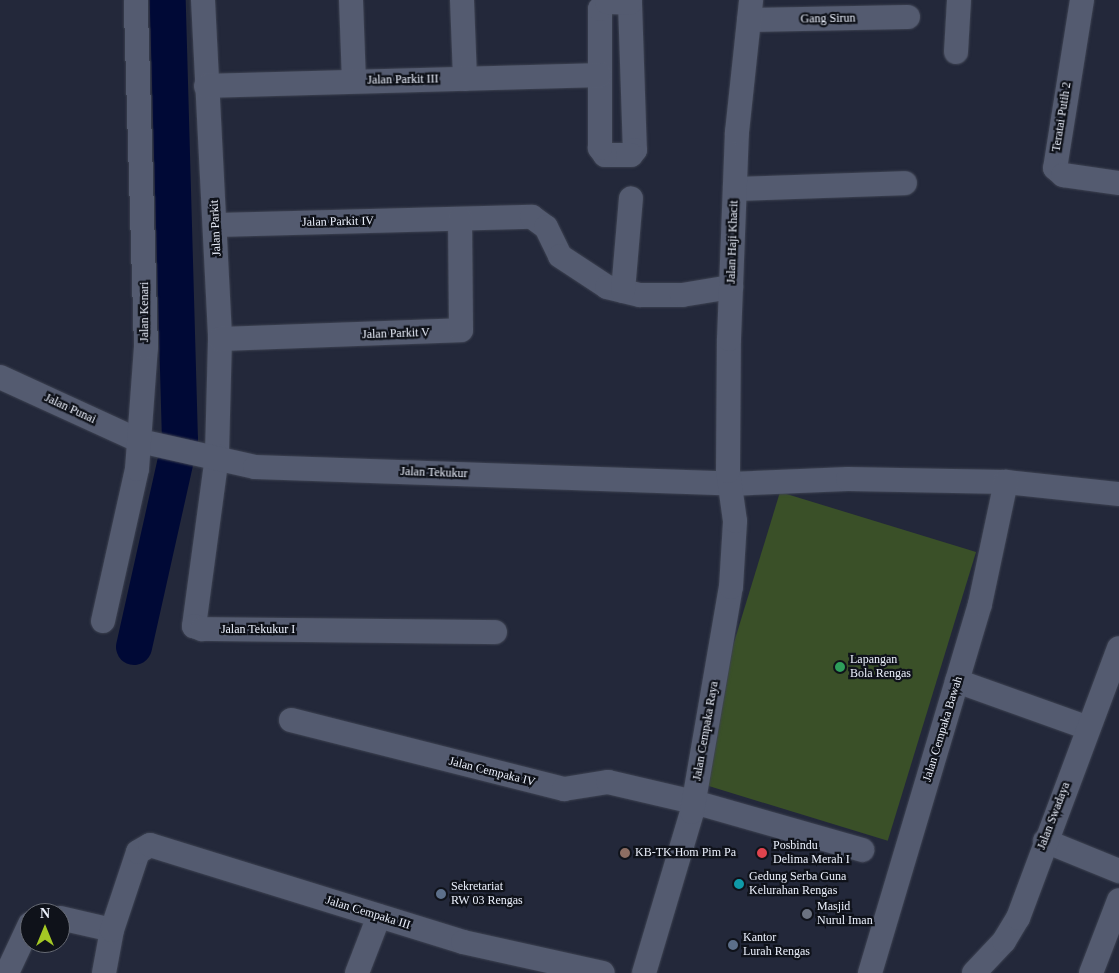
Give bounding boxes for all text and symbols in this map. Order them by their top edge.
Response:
street label: Gang Sirun [800,11,856,27]
street label: Jalan Parkit III [367,72,439,88]
street label: Teratai Putih 2 [1049,81,1075,153]
street label: Jalan Parkit [207,200,225,256]
street label: Jalan Haji Khacit [724,200,742,284]
street label: Jalan Parkit IV [302,214,374,230]
street label: Jalan Kenari [138,282,152,342]
street label: Jalan Parkit V [362,326,430,342]
street label: Jalan Punai [42,391,98,427]
street label: Jalan Tekukur [400,465,468,481]
street label: Jalan Tekukur I [221,623,295,637]
place label: Lapangan Bola Rengas [850,653,911,681]
marker: Lapangan Bola Rengas [834,661,846,673]
street label: Jalan Cempaka Bawah [920,675,966,783]
street label: Jalan Cempaka Raya [690,680,722,782]
street label: Jalan Cempaka IV [447,754,537,790]
street label: Jalan Swadaya [1035,780,1073,852]
place label: Posbindu Delima Merah I [773,839,850,867]
place label: KB-TK Hom Pim Pa [635,846,736,860]
marker: Posbindu Delima Merah I [755,846,769,860]
marker: KB-TK Hom Pim Pa [619,847,631,859]
place label: Gedung Serba Guna Kelurahan Rengas [749,870,846,898]
marker: Gedung Serba Guna Kelurahan Rengas [733,878,745,890]
place label: Sekretariat RW 03 Rengas [451,880,523,908]
marker: Sekretariat RW 03 Rengas [435,888,447,900]
street label: Jalan Cempaka III [324,893,412,933]
place label: Masjid Nurul Iman [817,900,873,928]
north arrow [20,903,70,953]
text: N [40,906,50,921]
marker: Masjid Nurul Iman [801,908,813,920]
place label: Kantor Lurah Rengas [743,931,810,959]
marker: Kantor Lurah Rengas [727,939,739,951]

